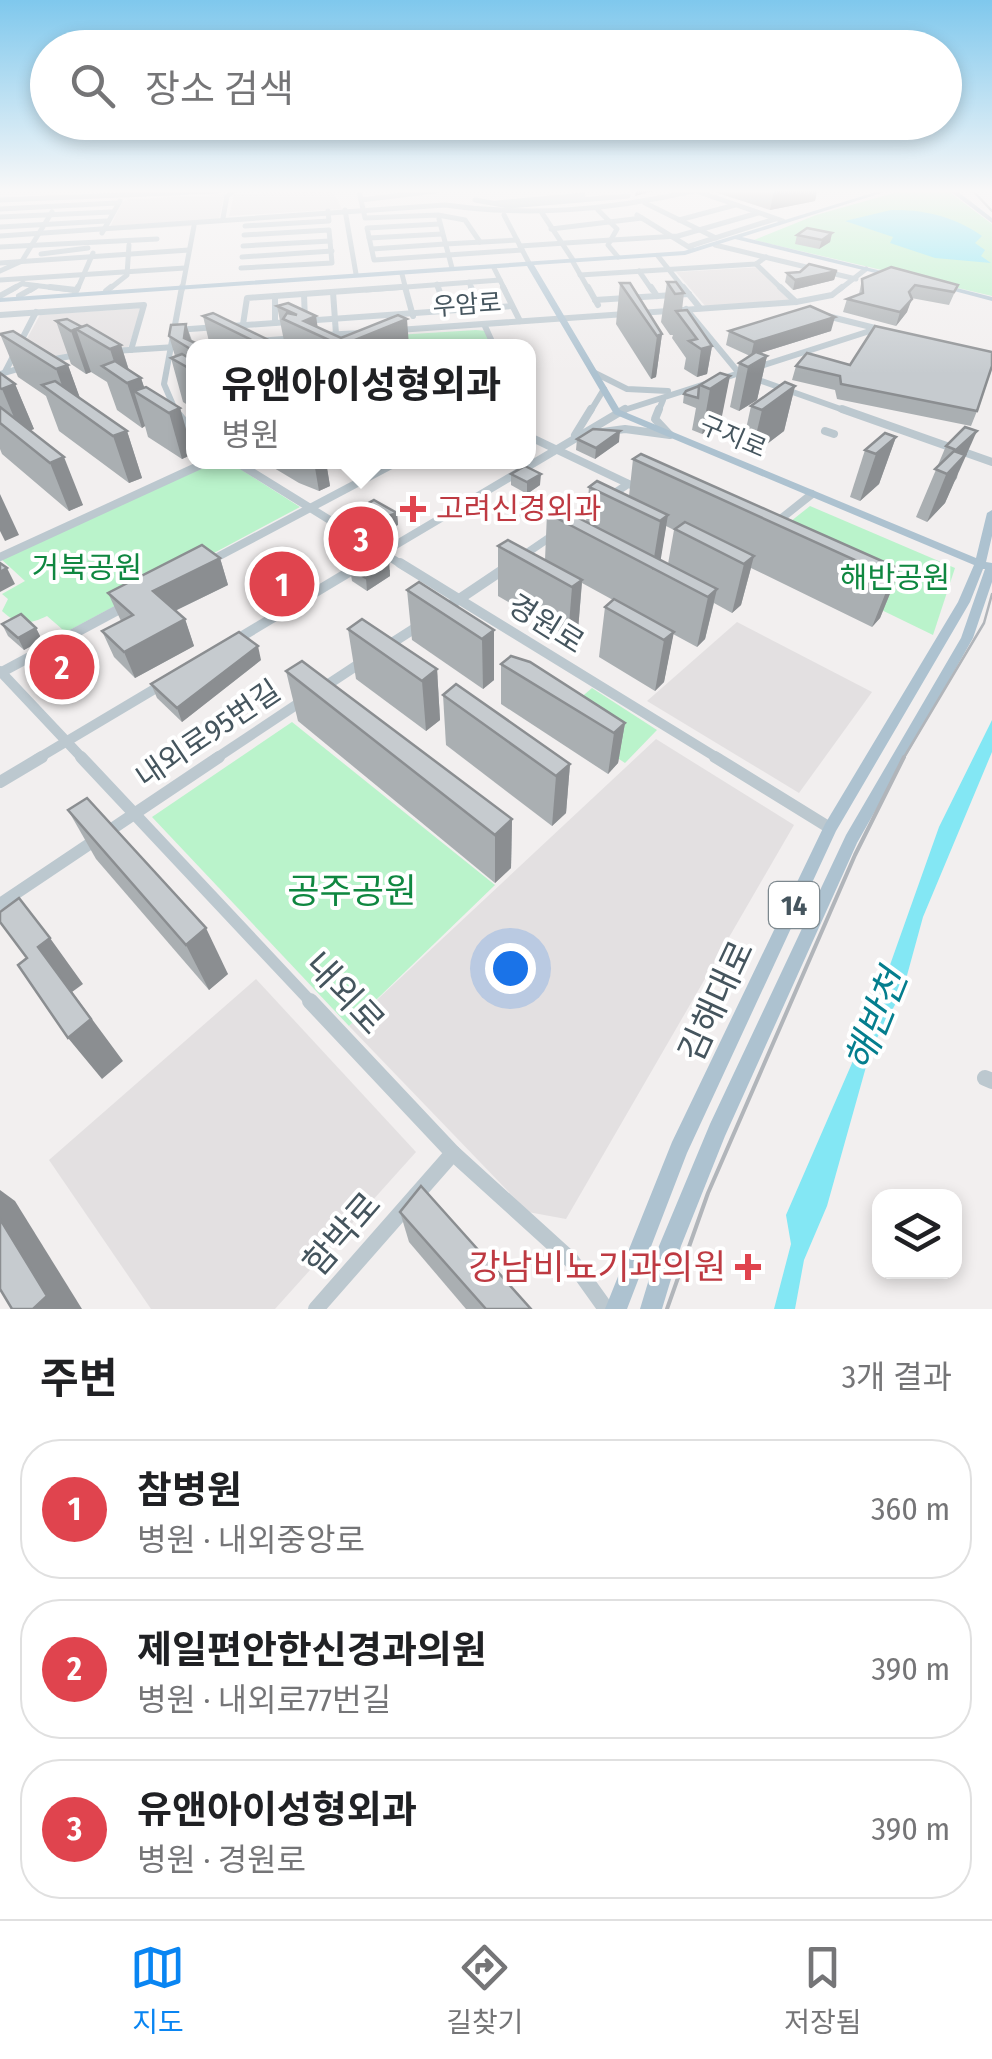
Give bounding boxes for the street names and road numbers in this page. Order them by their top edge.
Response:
street label: 우암로 [432,288,502,322]
street label: 구지로 [695,410,771,464]
street label: 경원로 [501,587,591,661]
street label: 내외로95번길 [129,673,287,795]
road number: 14 [769,882,819,928]
street label: 김해대로 [670,934,762,1068]
street label: 내외로 [297,943,393,1043]
street label: 함박로 [294,1184,390,1284]

